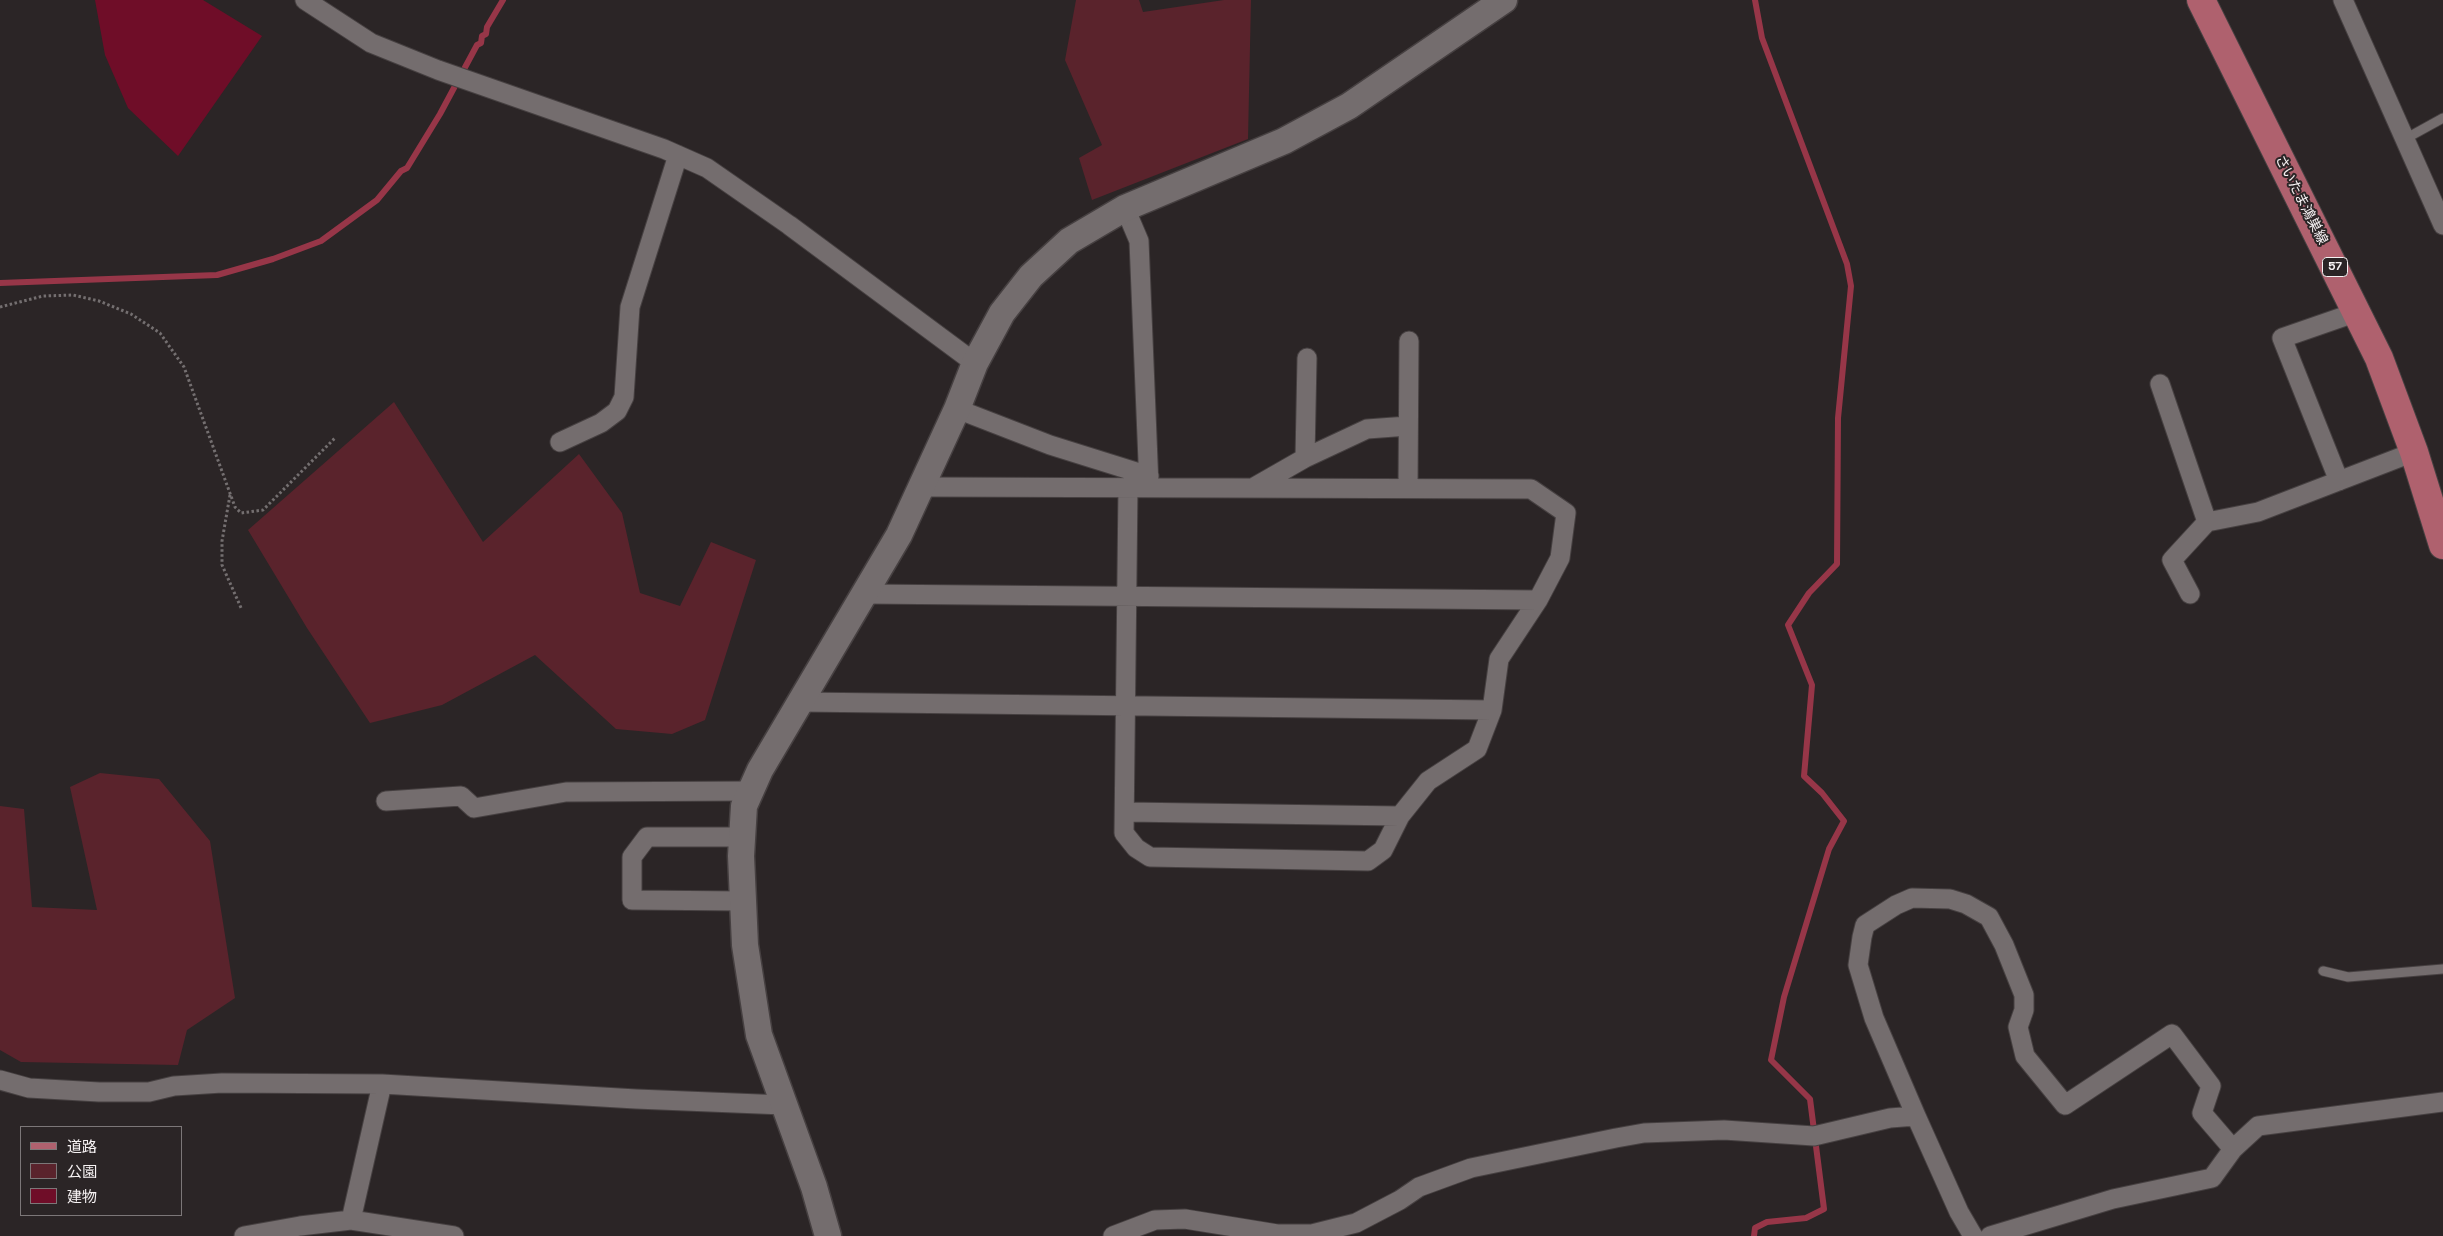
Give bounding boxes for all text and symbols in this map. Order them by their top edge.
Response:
street label: さいたま鴻巣線 [2271,153,2331,247]
road number: 57 [2322,258,2348,276]
legend [20,1126,182,1216]
text: 道路 [67,1137,97,1156]
text: 公園 [67,1162,97,1181]
text: 建物 [67,1187,97,1206]

